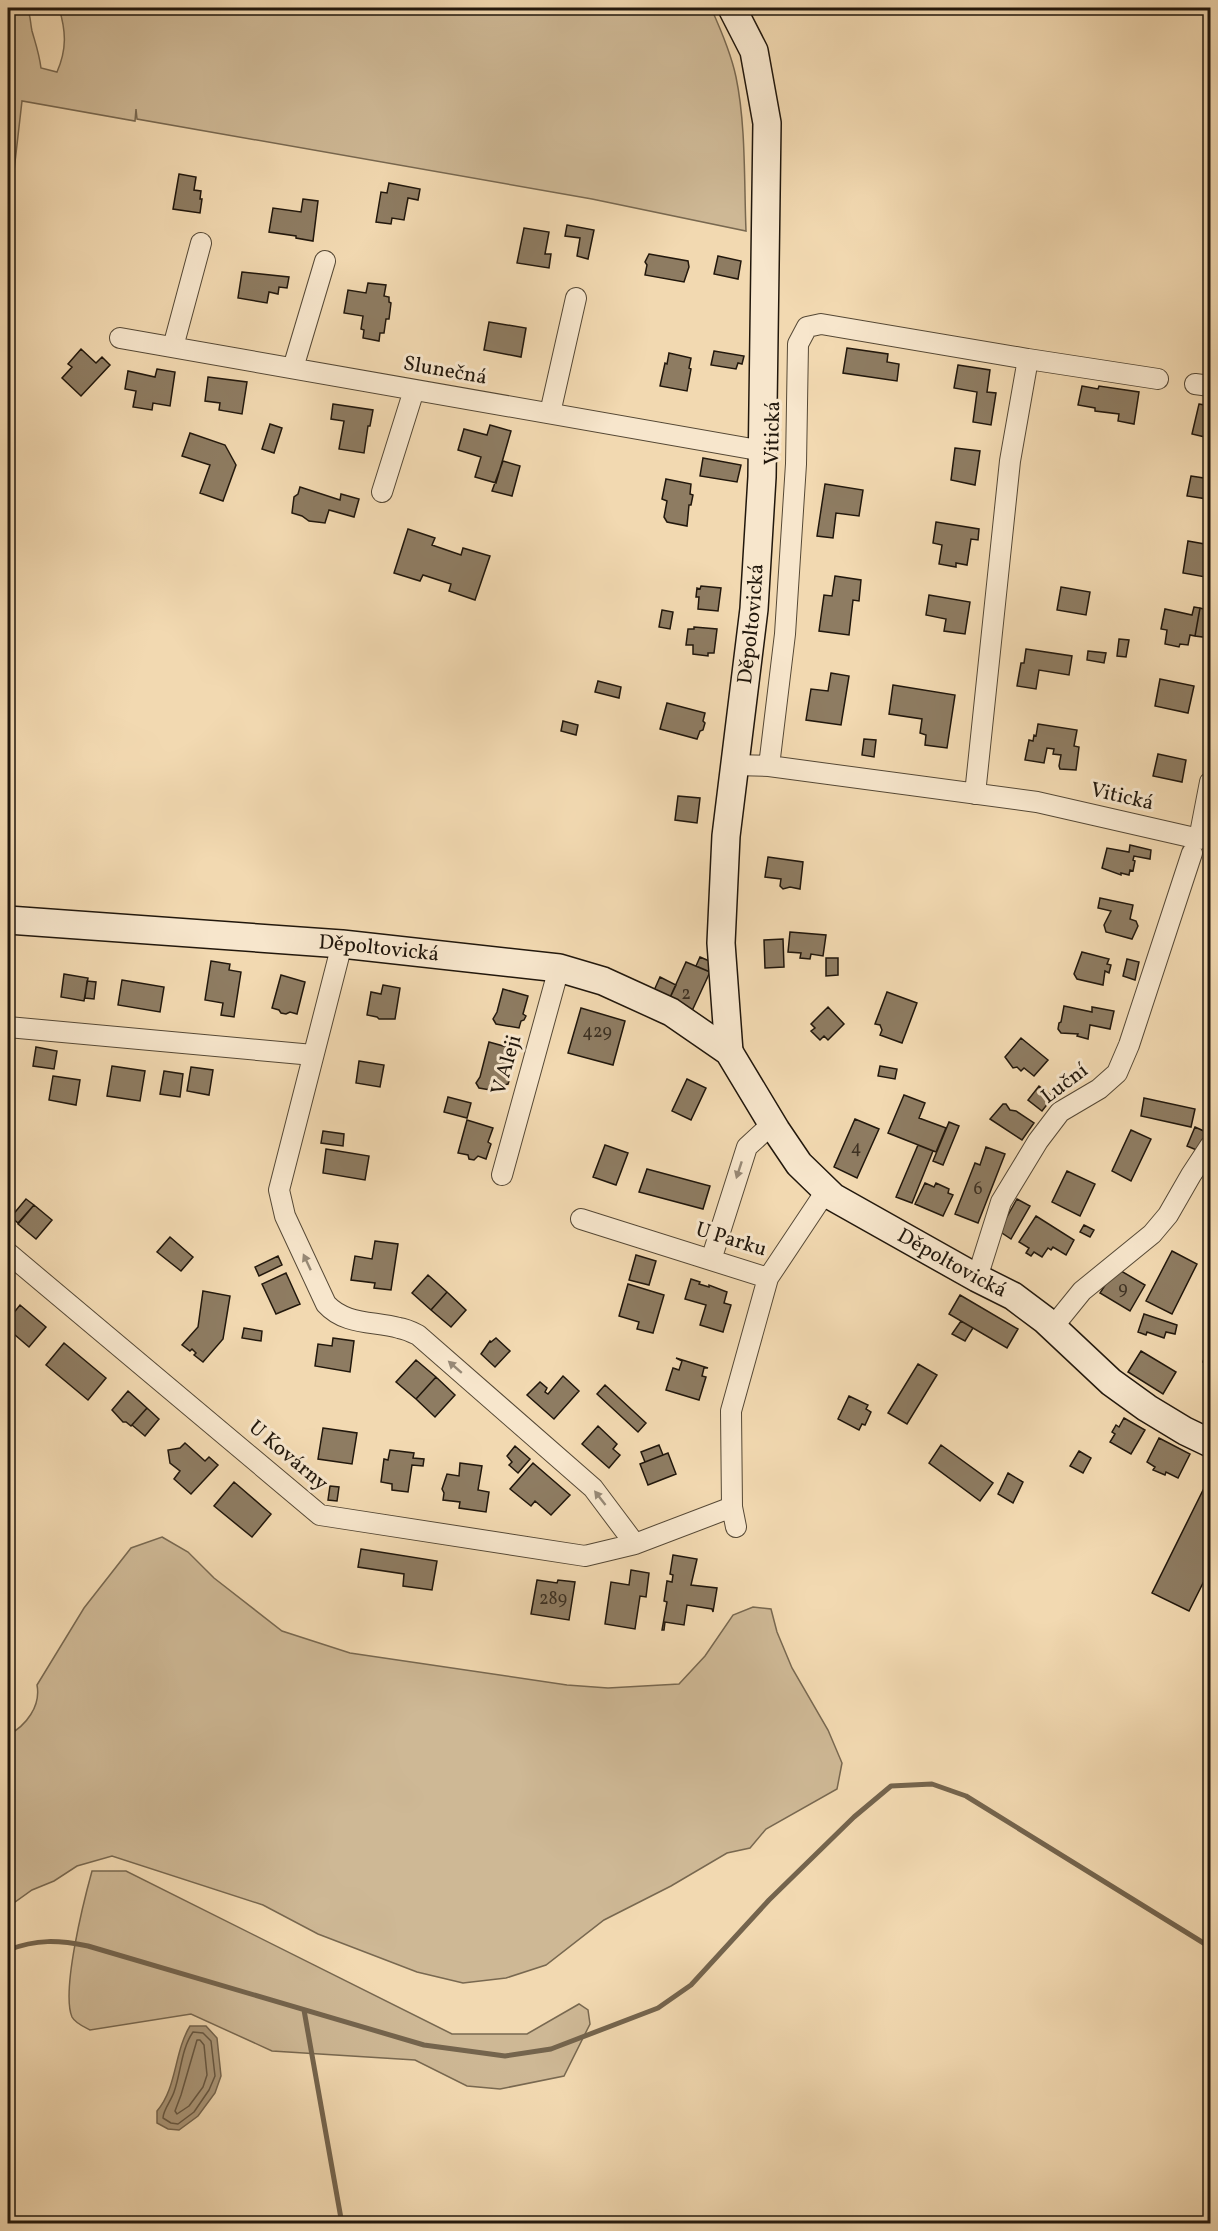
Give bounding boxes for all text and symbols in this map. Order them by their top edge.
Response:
street label: Slunečná [401,349,489,393]
street label: Vitická [758,401,788,465]
street label: Děpoltovická [730,563,771,686]
street label: Vitická [1087,776,1157,818]
street label: Děpoltovická [318,928,441,969]
house number: 2 [681,982,691,1007]
house number: 429 [582,1020,612,1045]
street label: V Aleji [485,1032,529,1098]
street label: Luční [1036,1056,1095,1111]
house number: 4 [851,1136,861,1161]
one-way arrow [734,1161,744,1179]
house number: 6 [973,1177,983,1202]
street label: U Parku [692,1215,770,1265]
street label: Děpoltovická [892,1222,1012,1305]
one-way arrow [302,1253,311,1270]
house number: 9 [1118,1277,1128,1302]
one-way arrow [448,1361,463,1374]
street label: U Kovárny [242,1414,335,1498]
one-way arrow [594,1490,606,1505]
house number: 289 [539,1587,567,1612]

